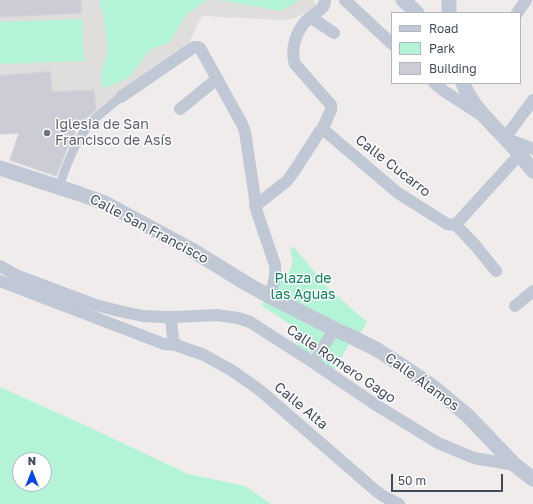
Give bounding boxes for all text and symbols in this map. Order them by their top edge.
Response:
legend [391,12,521,84]
text: Road [429,21,458,36]
text: Park [429,41,455,56]
text: Building [429,61,477,76]
place label: Iglesia de San Francisco de Asís [55,117,172,150]
marker: Iglesia de San Francisco de Asís [42,128,52,138]
street label: Calle Cucarro [352,131,434,201]
street label: Calle San Francisco [87,191,211,267]
park label: Plaza de las Aguas [271,271,335,304]
street label: Calle Romero Gago [283,321,399,407]
street label: Calle Álamos [382,349,462,415]
street label: Calle Alta [271,379,331,433]
north arrow [12,452,52,492]
text: N [28,454,36,467]
scale bar [393,466,505,492]
text: 50 m [398,473,426,488]

